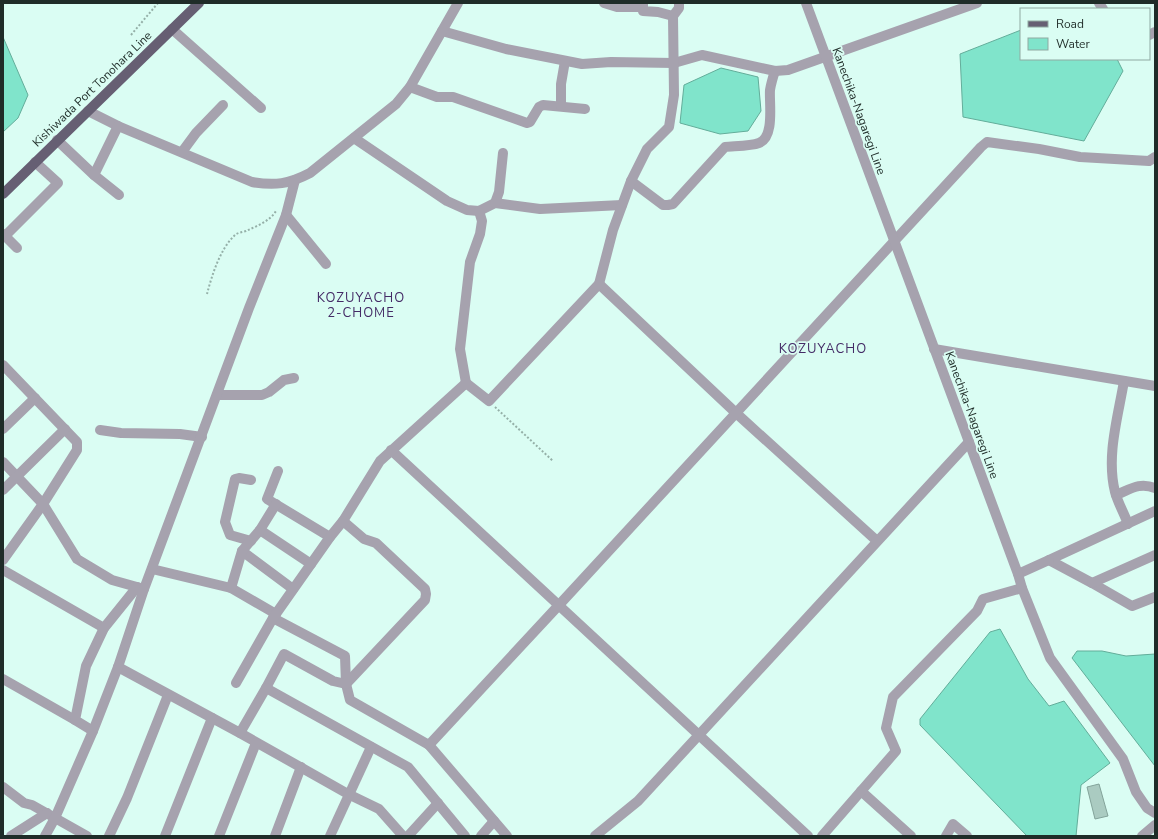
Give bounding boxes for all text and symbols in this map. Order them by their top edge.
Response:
legend [1020,8,1150,60]
text: Road [1056,16,1084,32]
street label: Kishiwada Port Tonohara Line [29,28,155,150]
text: Water [1056,36,1090,52]
street label: Kanechika-Nagaregi Line [829,45,889,177]
district label: KOZUYACHO 2-CHOME [317,289,405,322]
district label: KOZUYACHO [779,340,867,358]
street label: Kanechika-Nagaregi Line [942,349,1002,481]

